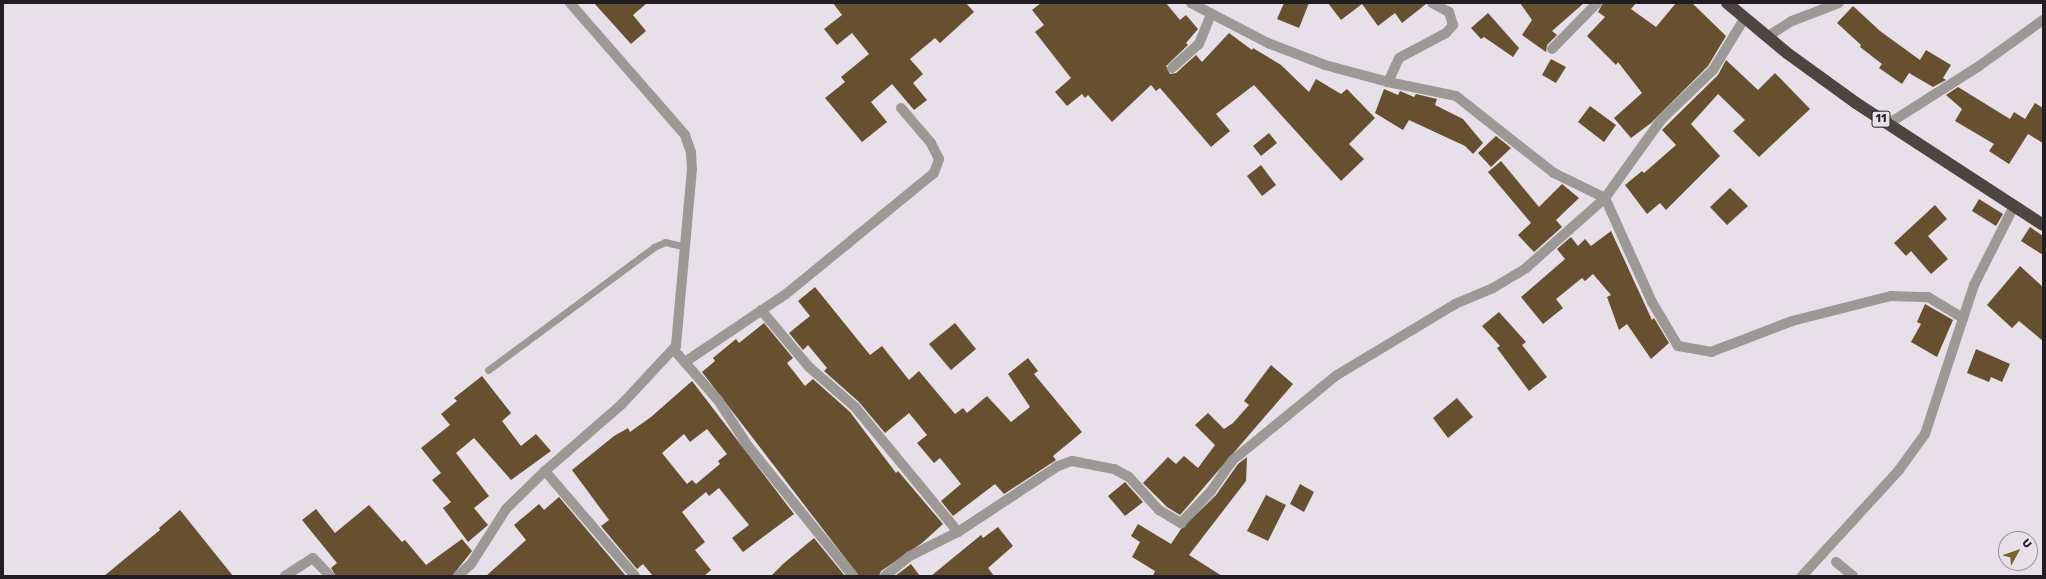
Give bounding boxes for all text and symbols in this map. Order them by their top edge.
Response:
road number: 11 [1871,110,1891,128]
north arrow [1998,531,2038,571]
text: U [2019,536,2034,551]

